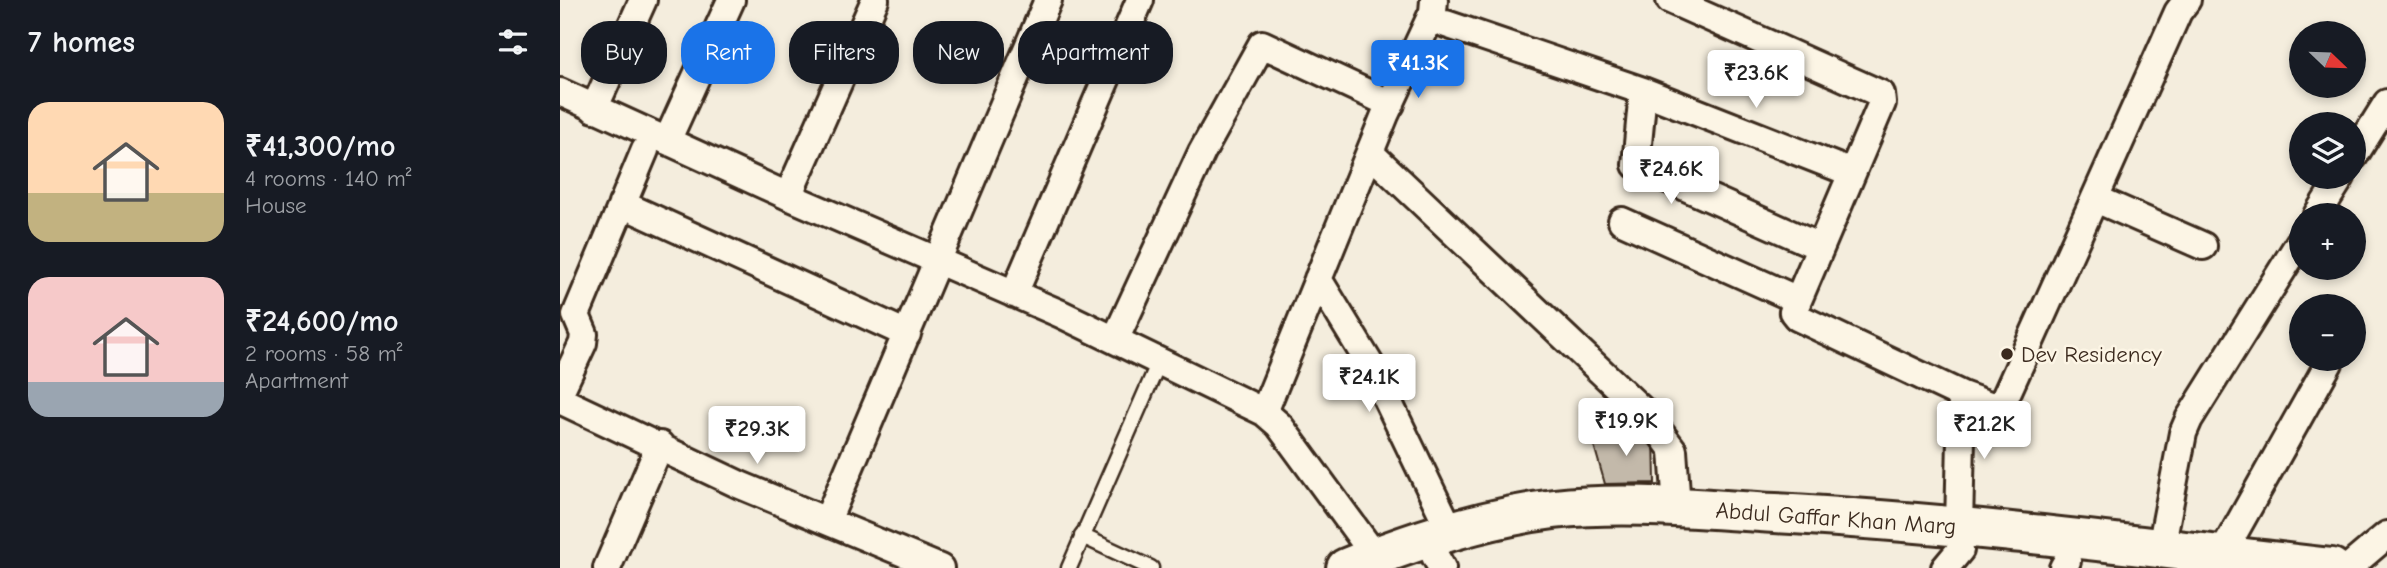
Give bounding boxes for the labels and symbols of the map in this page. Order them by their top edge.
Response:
north arrow [2289,21,2366,98]
pin: ₹41.3K [1361,41,1475,100]
pin: ₹23.6K [1699,50,1813,110]
pin: ₹24.6K [1614,146,1728,206]
place label: Dev Residency [2021,341,2163,368]
marker: Dev Residency [1999,346,2015,362]
pin: ₹24.1K [1312,354,1426,414]
pin: ₹19.9K [1569,398,1683,458]
pin: ₹21.2K [1927,402,2041,461]
pin: ₹29.3K [700,406,814,466]
street label: Abdul Gaffar Khan Marg [1715,497,1957,540]

